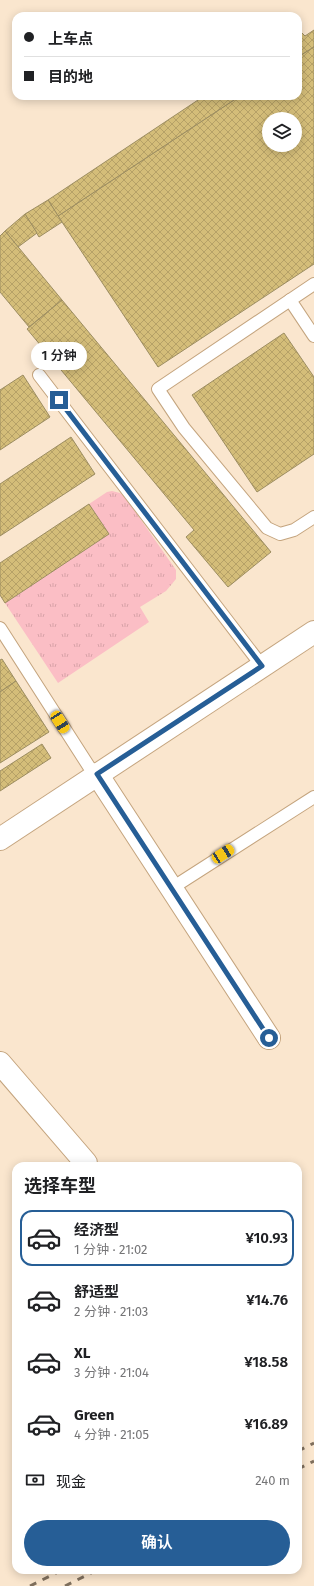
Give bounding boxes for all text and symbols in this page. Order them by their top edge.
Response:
text: 上车点 [48,30,93,48]
text: 目的地 [48,68,93,86]
map controls [262,112,302,152]
button: layers [262,112,302,152]
callout: 1 分钟 [31,342,87,370]
text: 1 分钟 [41,348,77,363]
route end [50,391,68,409]
car [48,709,72,735]
car [210,842,236,866]
route start [260,1029,278,1047]
text: 选择车型 [24,1175,96,1197]
icon: car [26,1220,62,1256]
text: 经济型 [74,1221,119,1239]
text: ¥10.93 [246,1229,288,1247]
text: 1 分钟 · 21:02 [74,1242,147,1257]
icon: car [26,1282,62,1318]
text: 舒适型 [74,1283,119,1301]
text: ¥14.76 [246,1291,288,1309]
text: 2 分钟 · 21:03 [74,1304,148,1319]
icon: car [26,1344,62,1380]
text: XL [74,1344,90,1362]
text: ¥18.58 [244,1353,288,1371]
text: 3 分钟 · 21:04 [74,1365,149,1380]
icon: car [26,1406,62,1442]
text: Green [74,1406,114,1424]
text: ¥16.89 [245,1415,288,1433]
text: 4 分钟 · 21:05 [74,1427,149,1442]
icon: cash [24,1469,46,1491]
text: 现金 [56,1473,86,1491]
text: 240 m [255,1473,290,1488]
button: 确认 [24,1520,290,1566]

